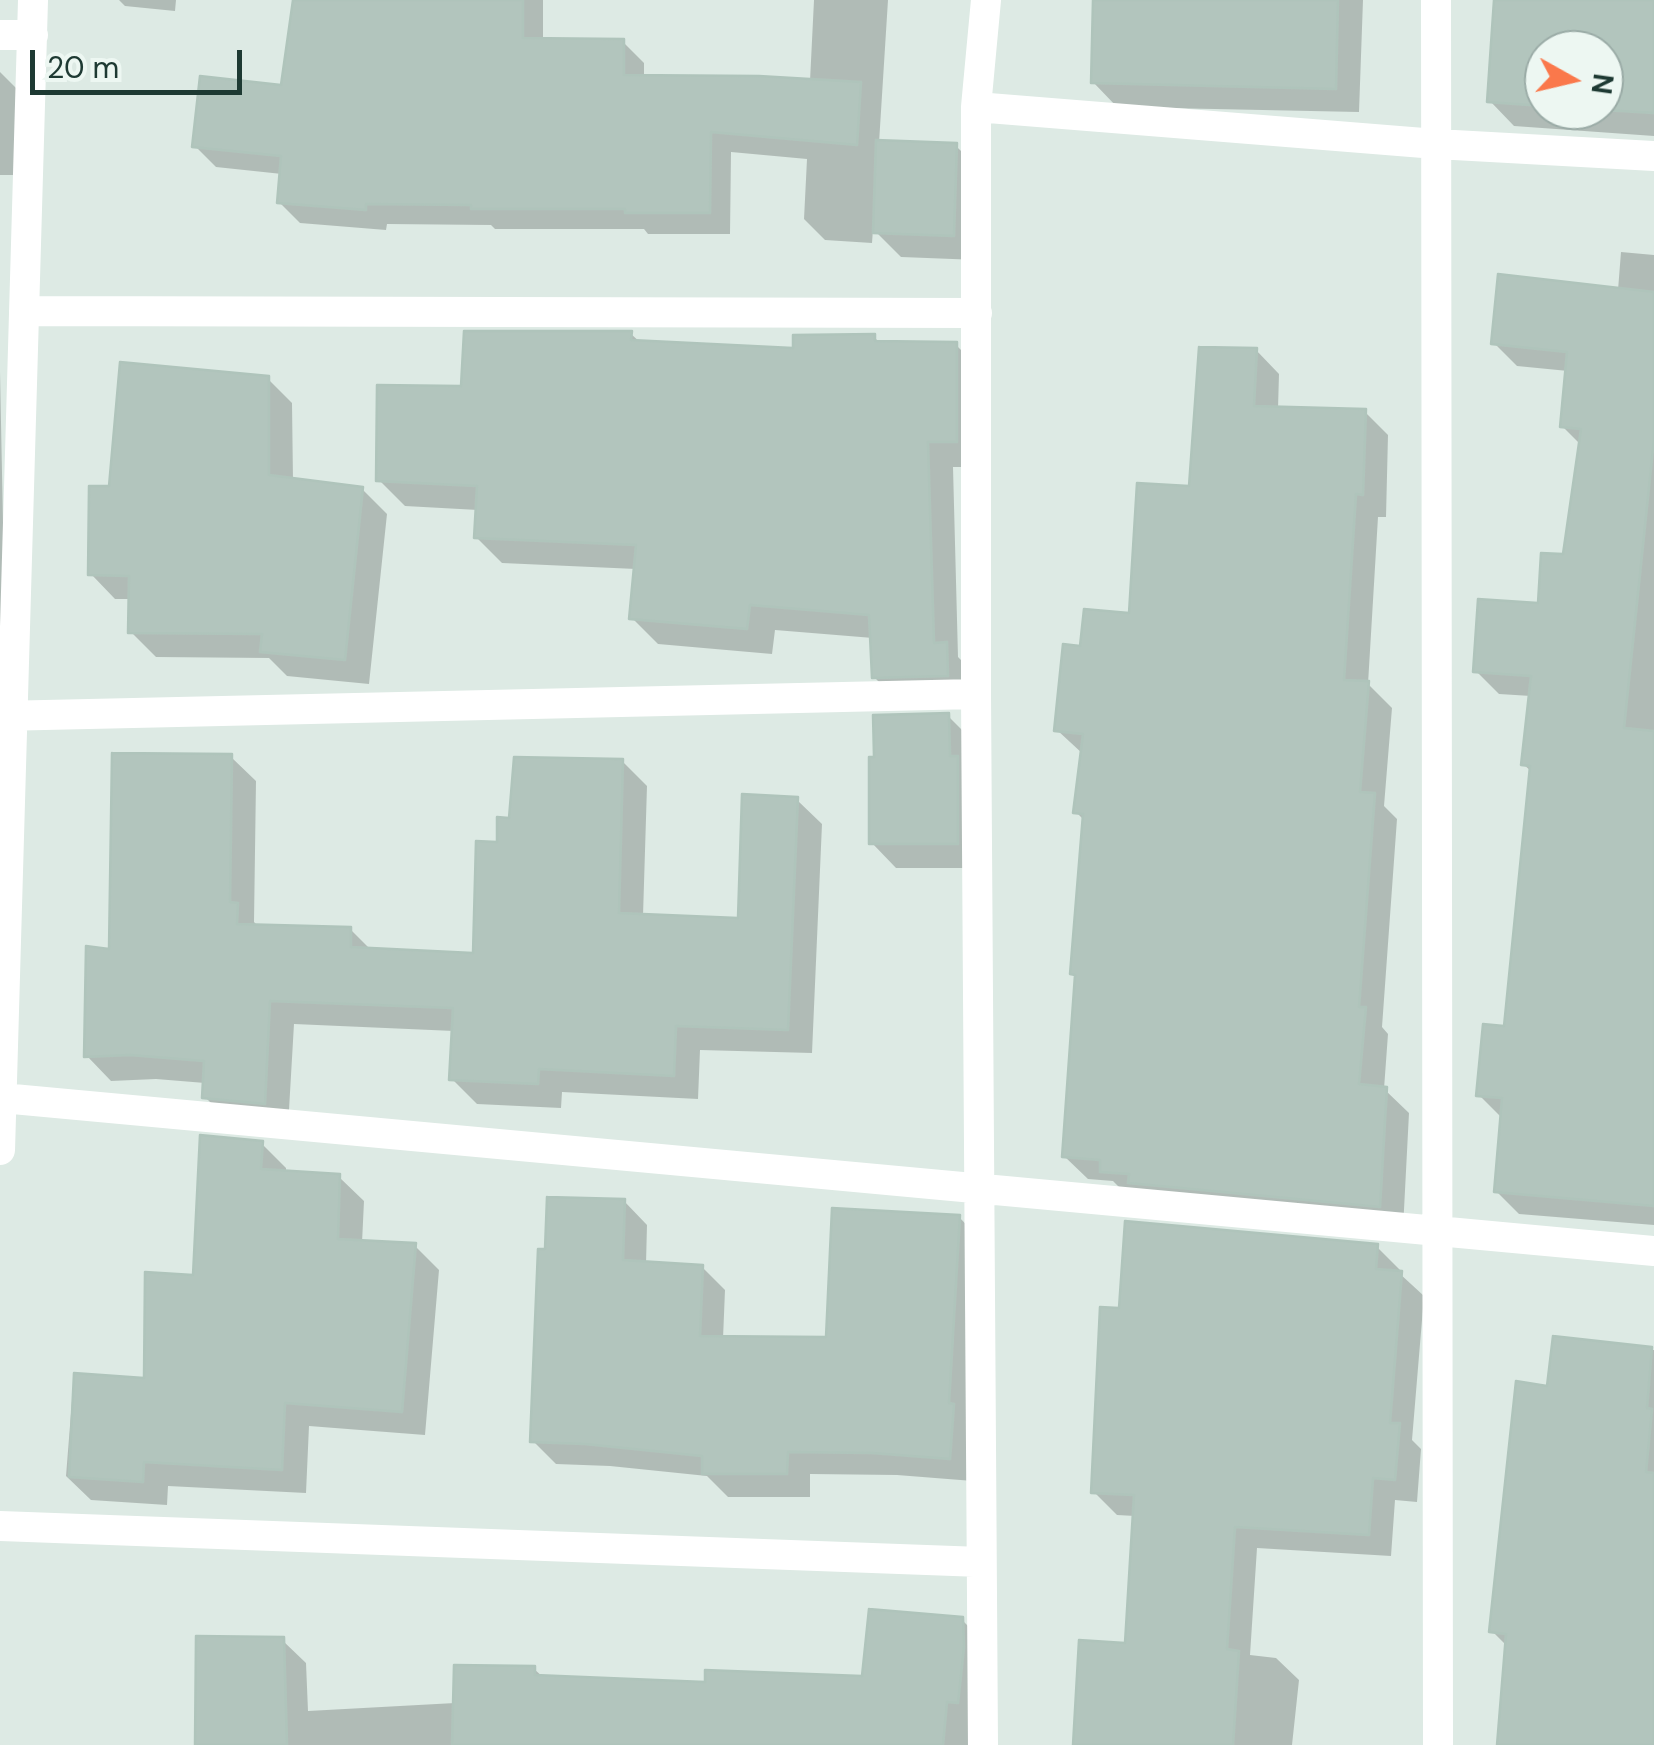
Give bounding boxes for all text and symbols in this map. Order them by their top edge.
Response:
scale bar [35,30,248,92]
north arrow [1524,30,1624,130]
text: 20 m [47,48,119,87]
text: N [1582,71,1622,97]

